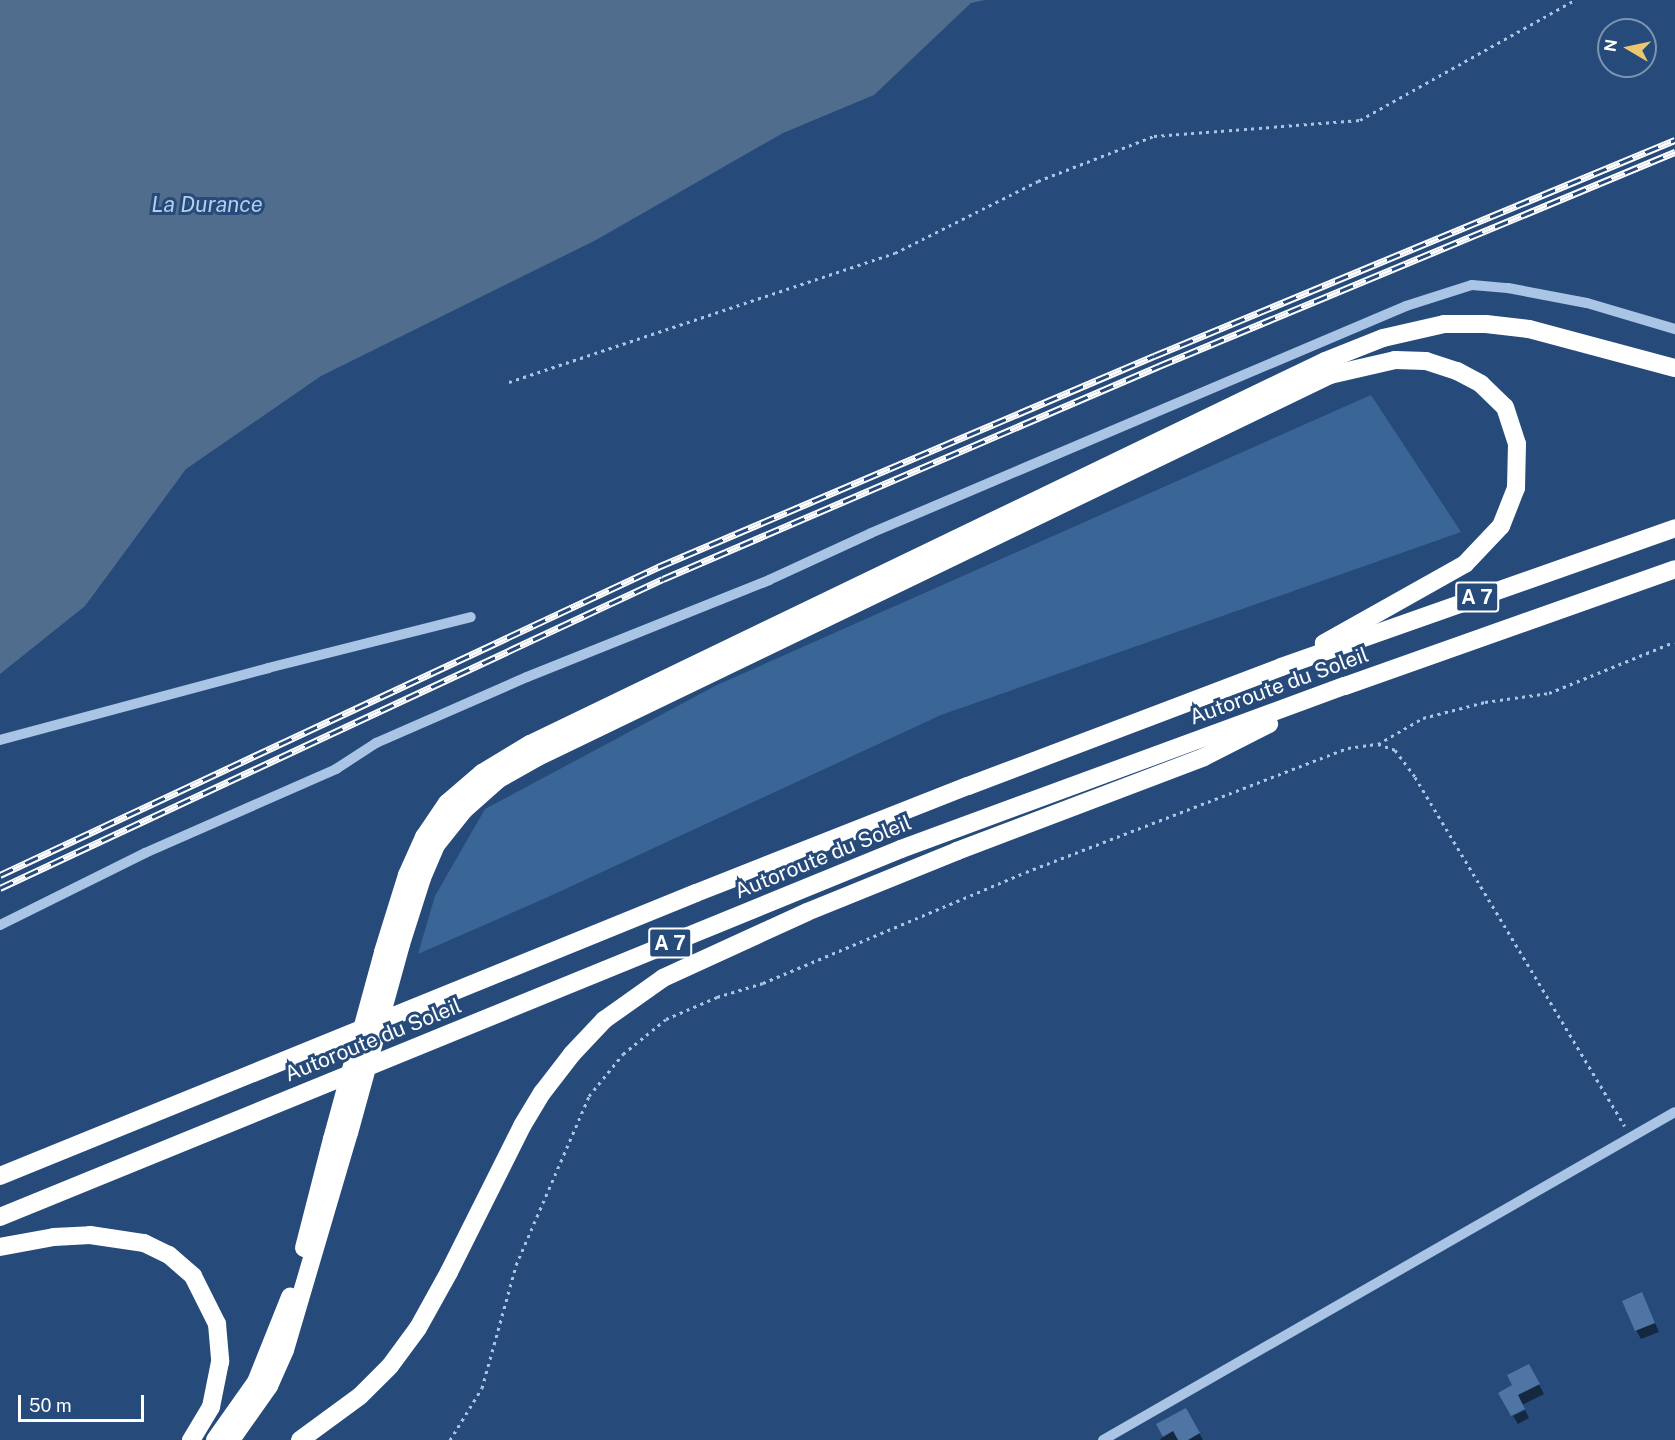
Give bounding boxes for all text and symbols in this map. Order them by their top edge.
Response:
north arrow [1597,18,1657,78]
text: N [1600,38,1621,53]
water label: La Durance [151,192,263,218]
road number: A 7 [1454,580,1500,614]
street label: Autoroute du Soleil [1186,642,1372,730]
street label: Autoroute du Soleil [731,810,915,904]
road number: A 7 [648,926,692,960]
street label: Autoroute du Soleil [281,993,465,1087]
scale bar [21,1383,147,1421]
text: 50 m [29,1395,72,1416]

